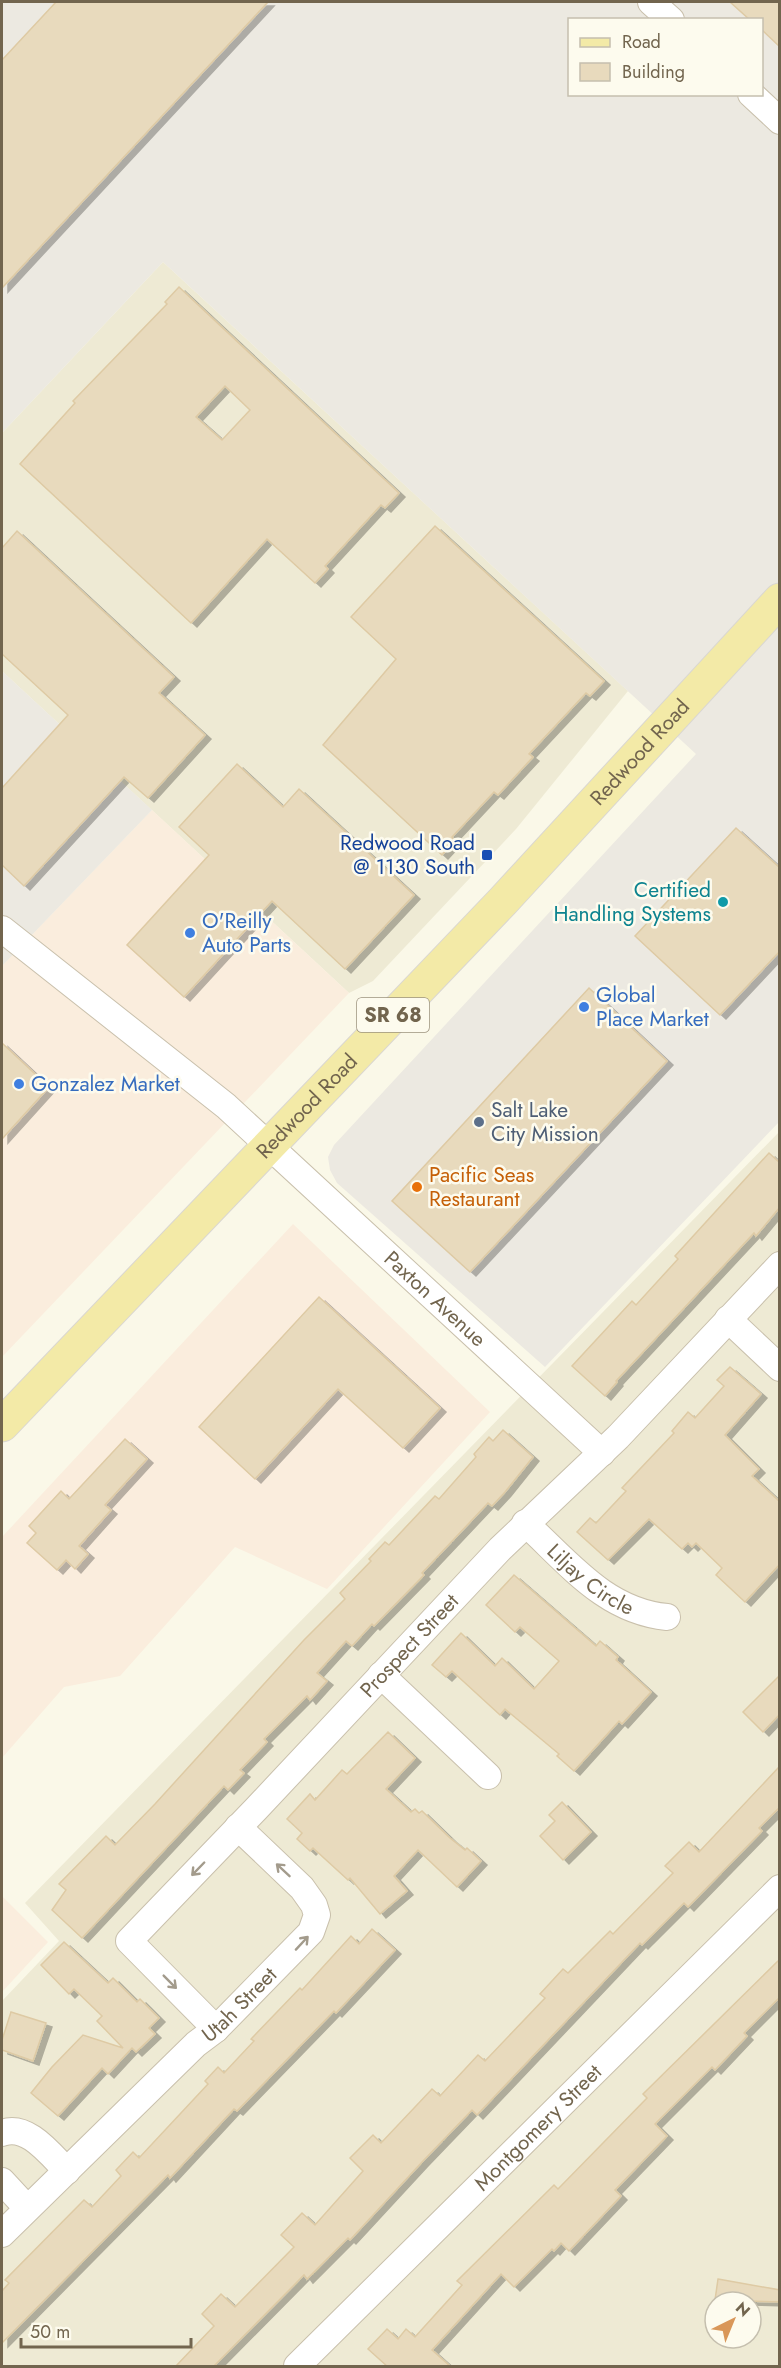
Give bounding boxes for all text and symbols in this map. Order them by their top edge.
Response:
legend [568,18,763,96]
text: Road [622,29,661,55]
text: Building [622,59,685,85]
street label: Redwood Road [583,692,697,812]
place label: Redwood Road @ 1130 South [340,828,475,882]
marker: Redwood Road @ 1130 South [480,848,494,862]
place label: Certified Handling Systems [553,875,711,929]
marker: Certified Handling Systems [716,895,730,909]
place label: O'Reilly Auto Parts [202,906,291,960]
marker: O'Reilly Auto Parts [183,926,197,940]
place label: Global Place Market [596,980,709,1034]
road number: SR 68 [357,998,429,1032]
marker: Global Place Market [577,1000,591,1014]
street label: Redwood Road [249,1047,364,1165]
place label: Gonzalez Market [31,1069,180,1099]
marker: Gonzalez Market [12,1077,26,1091]
place label: Salt Lake City Mission [491,1095,599,1149]
marker: Salt Lake City Mission [472,1115,486,1129]
place label: Pacific Seas Restaurant [429,1160,534,1214]
marker: Pacific Seas Restaurant [410,1180,424,1194]
street label: Paxton Avenue [377,1244,493,1354]
street label: Liljay Circle [540,1537,639,1623]
street label: Prospect Street [353,1587,466,1704]
one-way arrow [190,1862,205,1877]
one-way arrow [275,1862,290,1877]
one-way arrow [294,1935,309,1950]
street label: Utah Street [195,1960,284,2050]
one-way arrow [162,1975,177,1990]
street label: Montgomery Street [467,2058,608,2198]
north arrow [703,2290,763,2350]
text: N [730,2297,755,2322]
scale bar [21,2311,190,2349]
text: 50 m [30,2319,70,2345]

